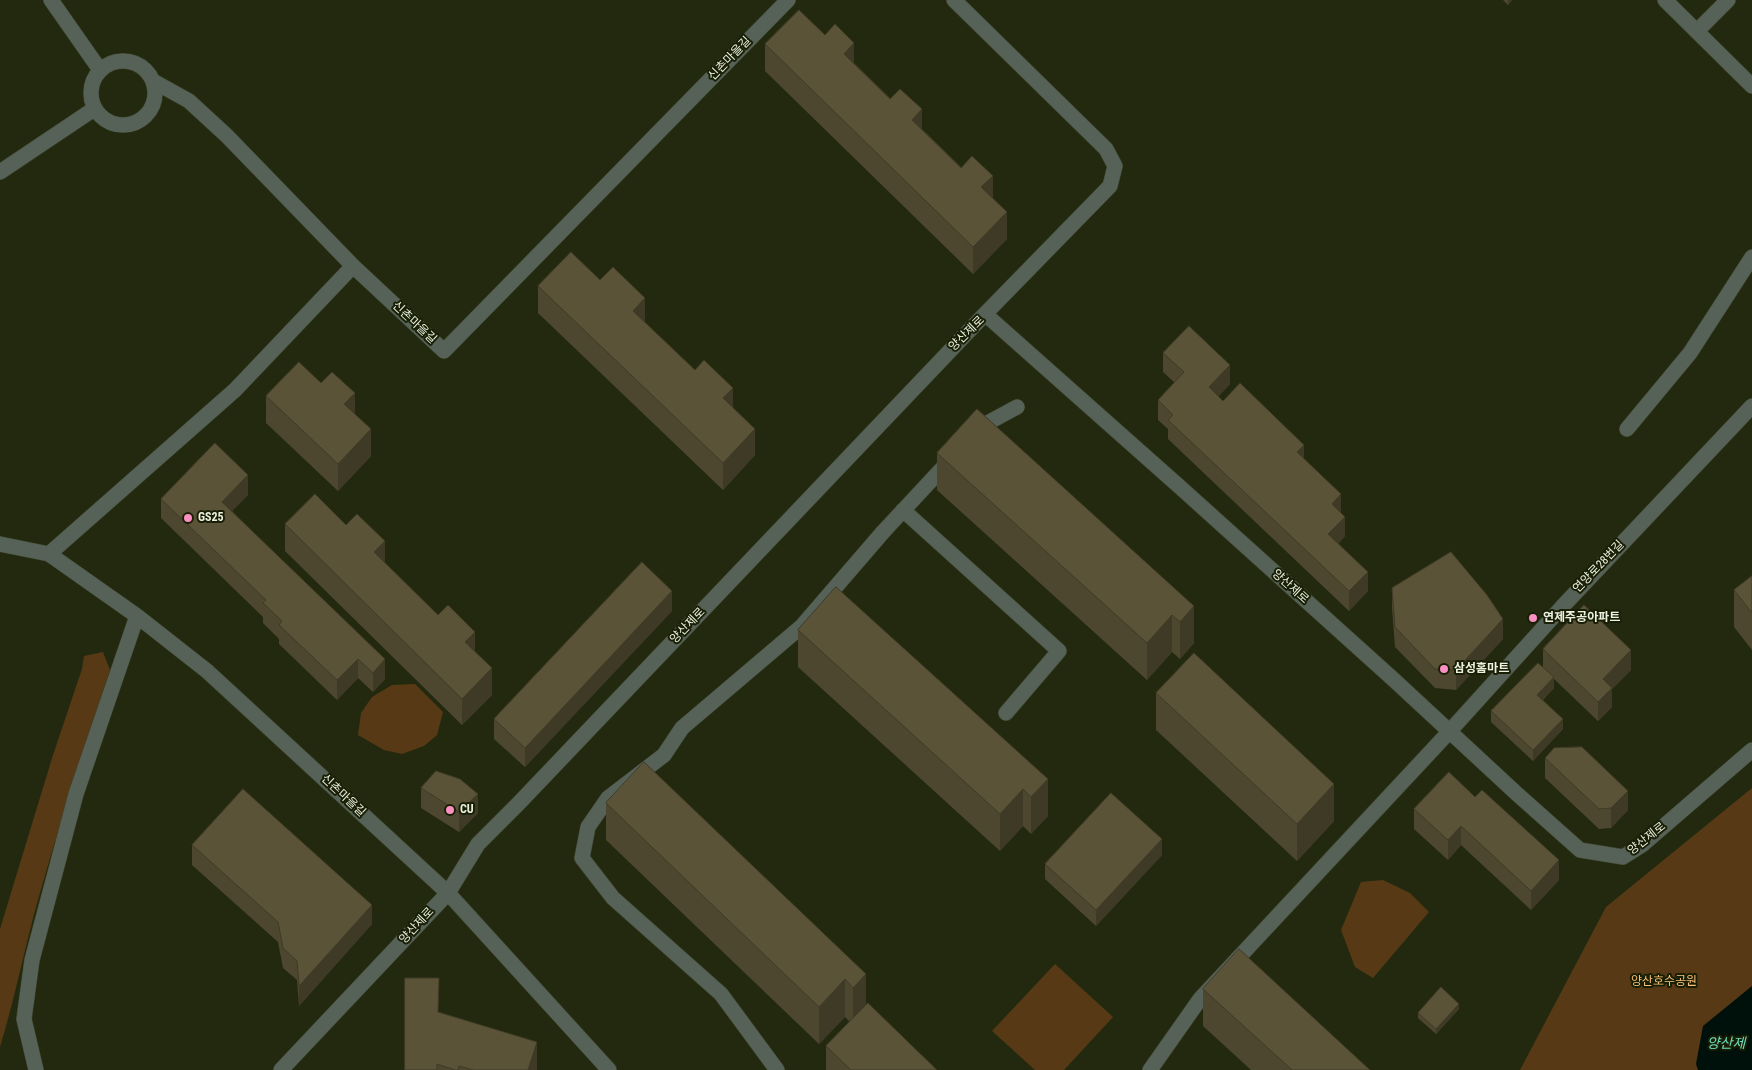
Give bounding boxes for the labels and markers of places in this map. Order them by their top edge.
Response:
place label: GS25 [198,511,224,525]
marker: GS25 [182,512,194,524]
place label: 연제주공아파트 [1543,611,1620,625]
marker: 연제주공아파트 [1527,612,1539,624]
place label: 삼성홈마트 [1454,662,1509,676]
marker: 삼성홈마트 [1438,663,1450,675]
place label: CU [460,803,474,817]
marker: CU [444,804,456,816]

